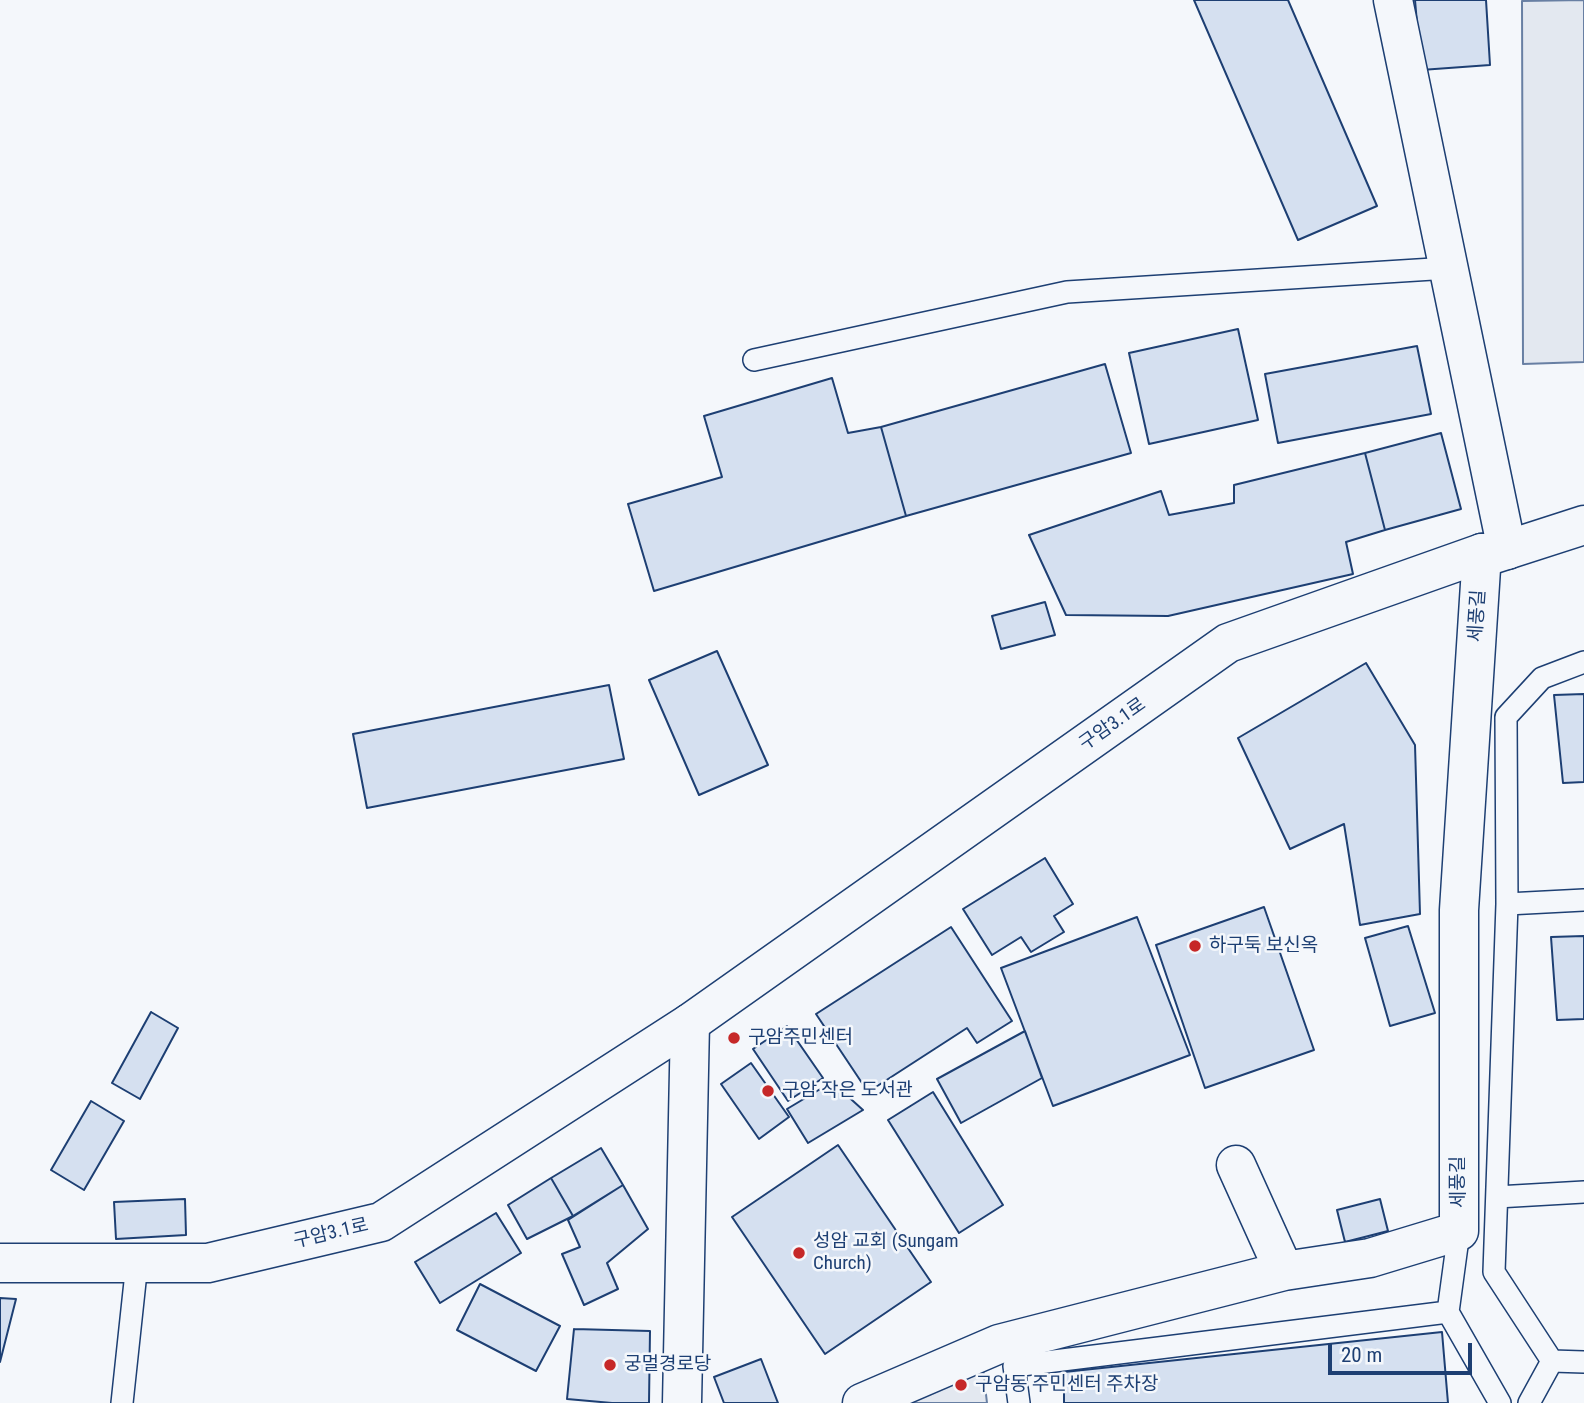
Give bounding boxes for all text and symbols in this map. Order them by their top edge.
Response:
street label: 세풍길 [1465,589,1491,643]
street label: 구암3.1로 [1075,694,1151,756]
place label: 하구둑 보신옥 [1209,935,1318,957]
marker: 하구둑 보신옥 [1187,938,1203,954]
place label: 구암주민센터 [748,1027,853,1049]
marker: 구암주민센터 [726,1030,742,1046]
place label: 구암 작은 도서관 [782,1080,913,1102]
marker: 구암 작은 도서관 [760,1083,776,1099]
street label: 세풍길 [1448,1156,1470,1208]
street label: 구암3.1로 [291,1214,371,1254]
place label: 성암 교회 (Sungam Church) [813,1231,959,1275]
marker: 성암 교회 (Sungam Church) [791,1245,807,1261]
scale bar [1332,1330,1476,1374]
text: 20 m [1341,1343,1382,1367]
place label: 궁멀경로당 [624,1354,711,1376]
marker: 궁멀경로당 [602,1357,618,1373]
place label: 구암동 주민센터 주차장 [975,1374,1159,1396]
marker: 구암동 주민센터 주차장 [953,1377,969,1393]

